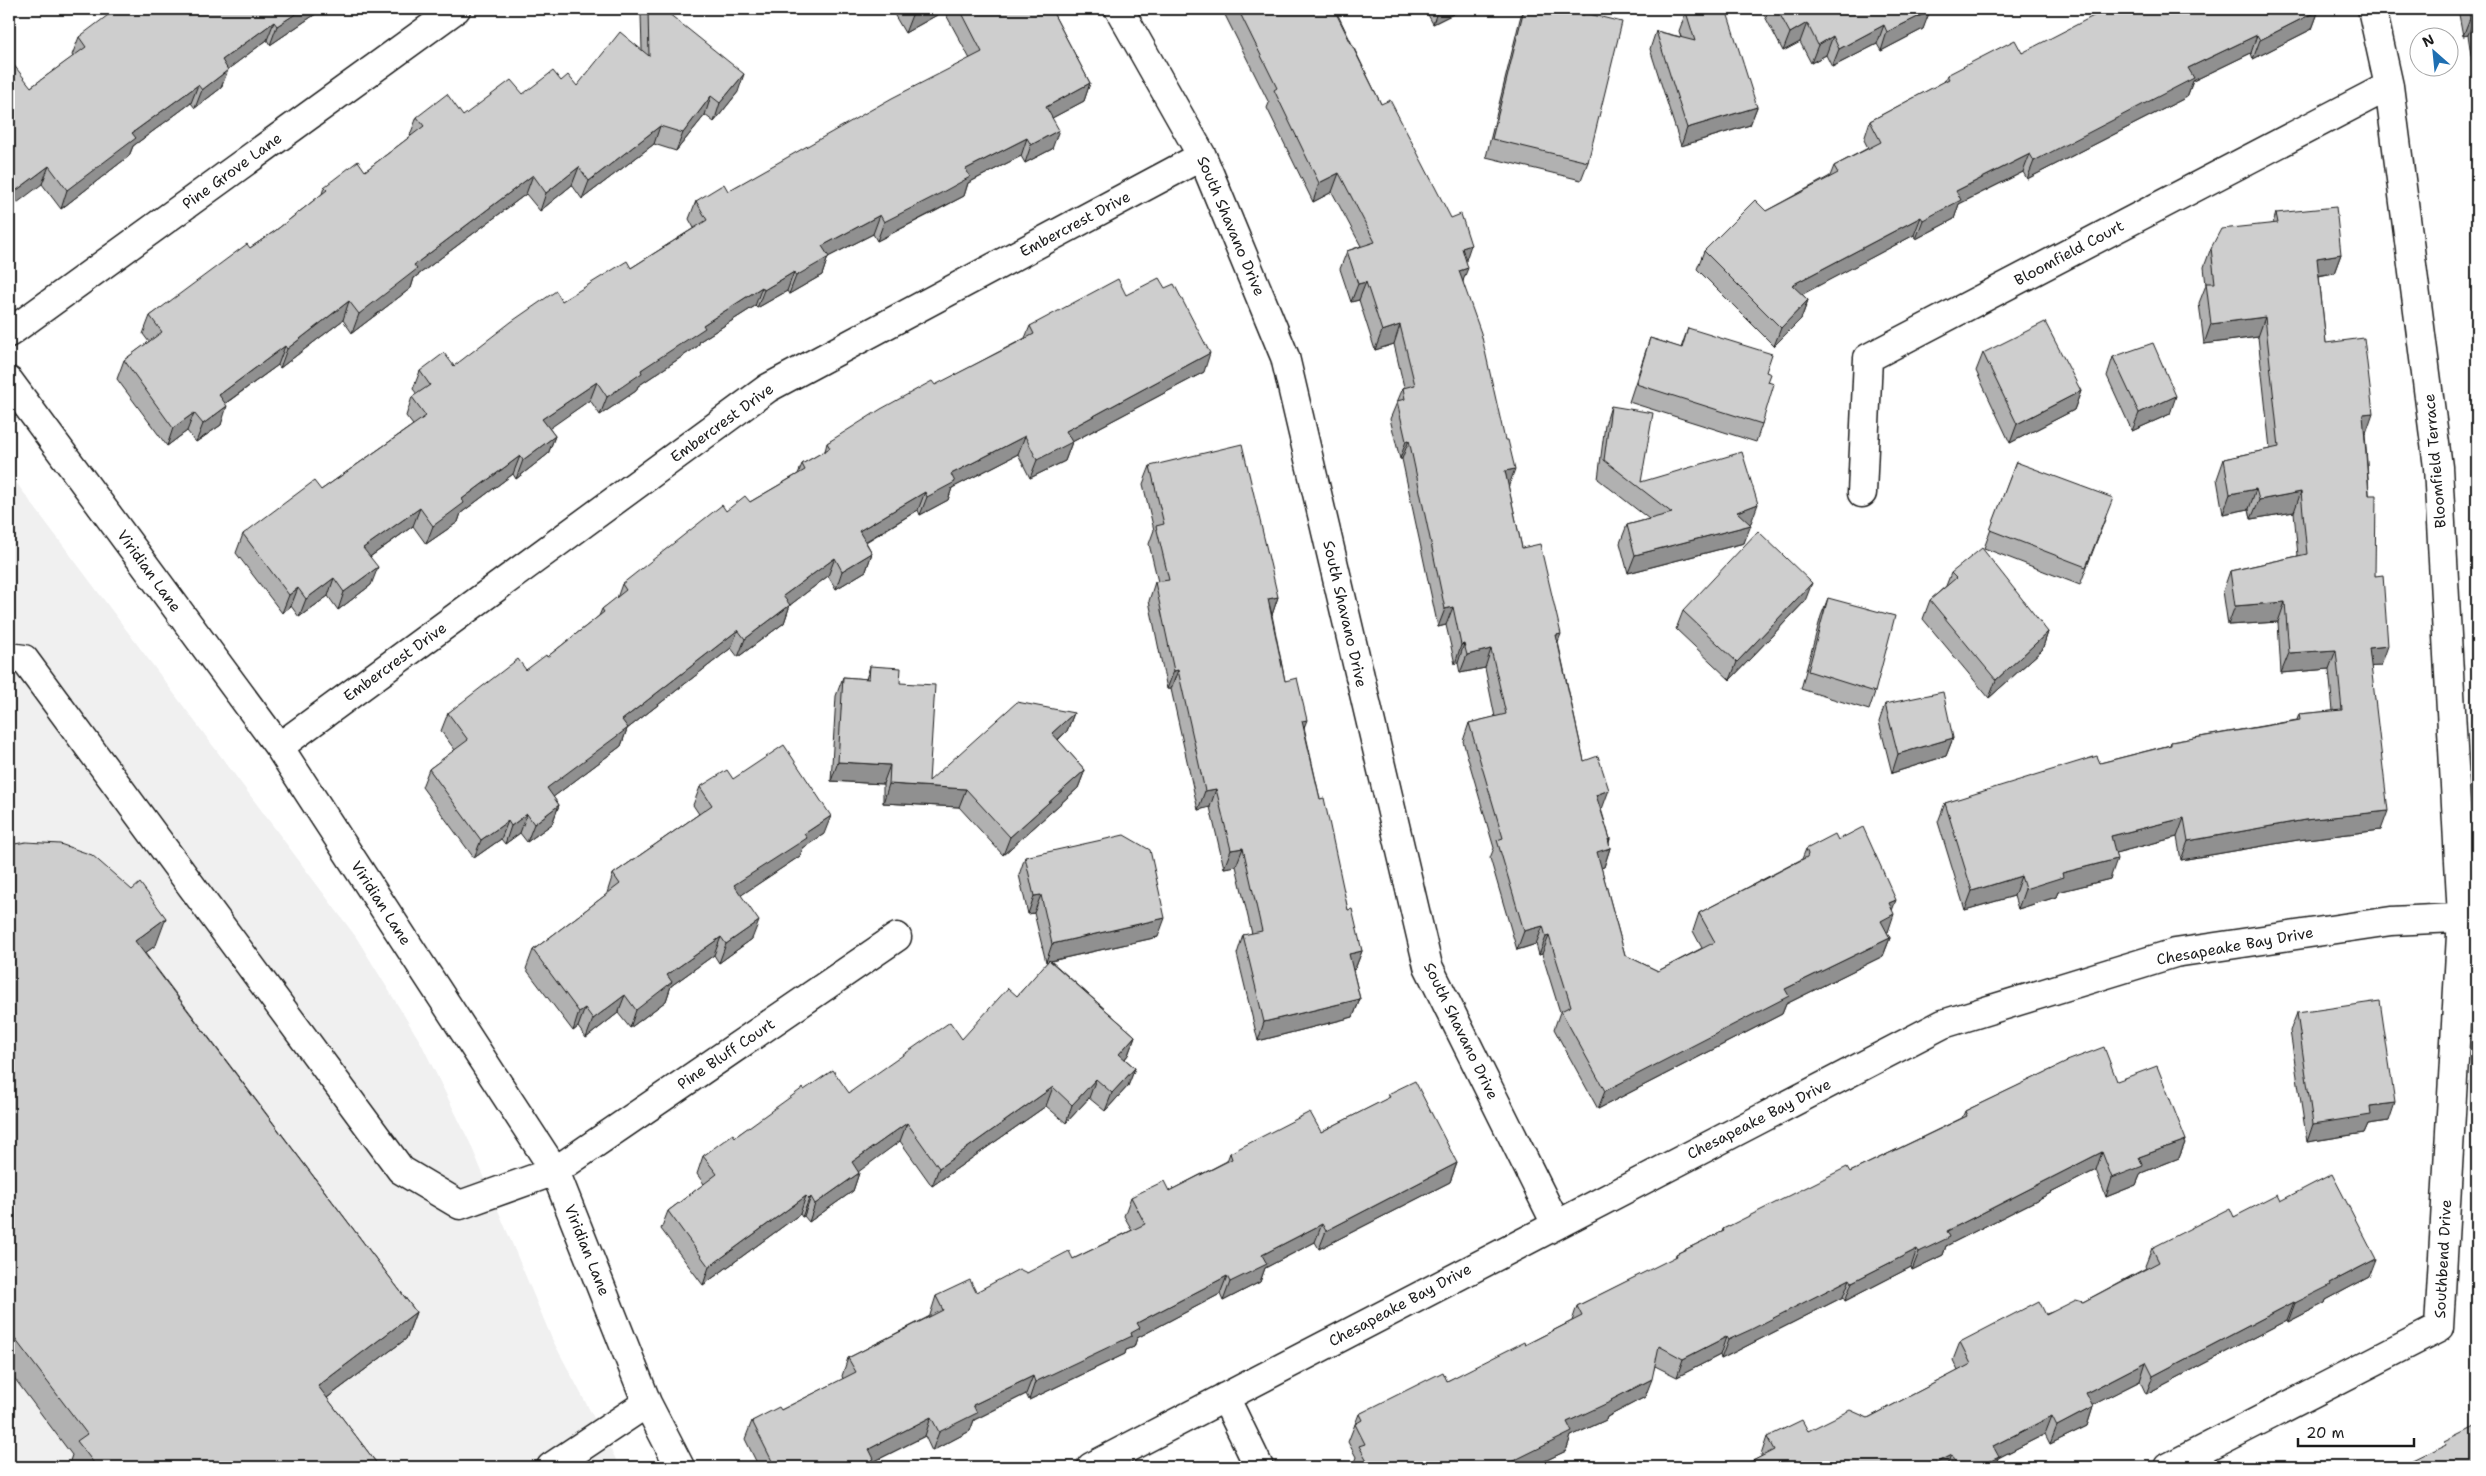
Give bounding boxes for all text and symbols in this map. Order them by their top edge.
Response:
north arrow [2408,28,2458,78]
text: N [2419,30,2437,51]
street label: Pine Grove Lane [178,128,286,214]
street label: South Shavano Drive [1192,153,1270,299]
street label: Embercrest Drive [1016,186,1134,262]
street label: Bloomfield Court [2011,216,2127,290]
street label: Embercrest Drive [667,379,777,467]
street label: Bloomfield Terrace [2419,393,2451,529]
street label: Viridian Lane [112,526,186,616]
street label: South Shavano Drive [1318,539,1372,689]
street label: Embercrest Drive [340,618,450,706]
street label: Viridian Lane [346,857,416,949]
street label: Chesapeake Bay Drive [2155,922,2315,970]
street label: South Shavano Drive [1419,959,1503,1103]
street label: Pine Bluff Court [673,1014,779,1094]
street label: Chesapeake Bay Drive [1684,1074,1834,1164]
street label: Southbend Drive [2430,1199,2456,1319]
street label: Viridian Lane [560,1201,614,1299]
street label: Chesapeake Bay Drive [1325,1259,1475,1351]
scale bar [2298,1416,2415,1448]
text: 20 m [2306,1423,2345,1443]

